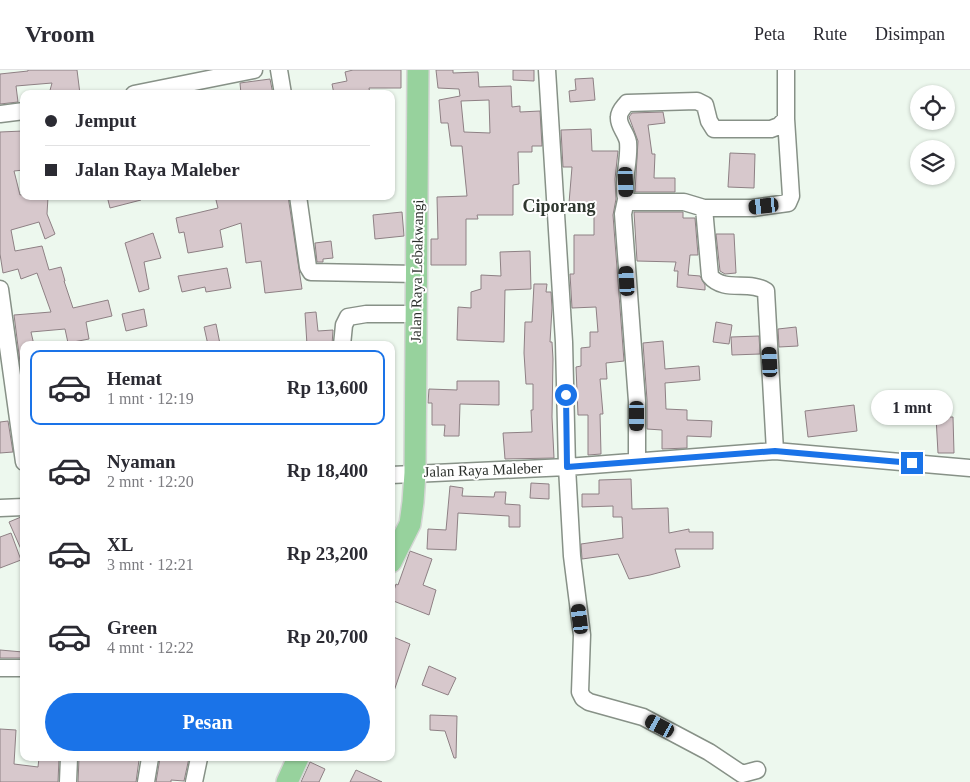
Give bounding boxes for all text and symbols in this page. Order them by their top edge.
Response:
text: Vroom [25,21,95,47]
text: Peta [754,24,785,44]
text: Rute [813,24,847,44]
text: Disimpan [875,24,945,44]
map controls [910,85,955,185]
button: locate [910,85,955,130]
text: Jemput [75,110,136,131]
button: layers [910,140,955,185]
text: Jalan Raya Maleber [75,159,240,180]
car [617,167,634,197]
district label: Ciporang [522,196,596,216]
car [748,197,779,215]
street label: Jalan Raya Lebakwangi [408,199,426,343]
car [618,266,635,296]
car [761,347,778,377]
icon: car [47,365,92,410]
text: Hemat [107,368,162,389]
text: Rp 13,600 [287,377,368,398]
route start [555,384,577,406]
text: 1 mnt · 12:19 [107,390,194,407]
callout: 1 mnt [871,390,953,426]
text: 1 mnt [892,399,932,416]
car [629,401,644,431]
icon: car [47,448,92,493]
text: Nyaman [107,451,176,472]
route end [901,452,923,474]
text: Rp 18,400 [287,460,368,481]
street label: Jalan Raya Maleber [423,460,543,480]
text: 2 mnt · 12:20 [107,473,194,490]
icon: car [47,531,92,576]
text: XL [107,534,133,555]
text: Rp 23,200 [287,543,368,564]
text: 3 mnt · 12:21 [107,556,194,573]
car [570,603,589,635]
icon: car [47,614,92,659]
text: Green [107,617,157,638]
text: Rp 20,700 [287,626,368,647]
text: 4 mnt · 12:22 [107,639,194,656]
button: Pesan [45,693,370,751]
car [643,712,676,740]

